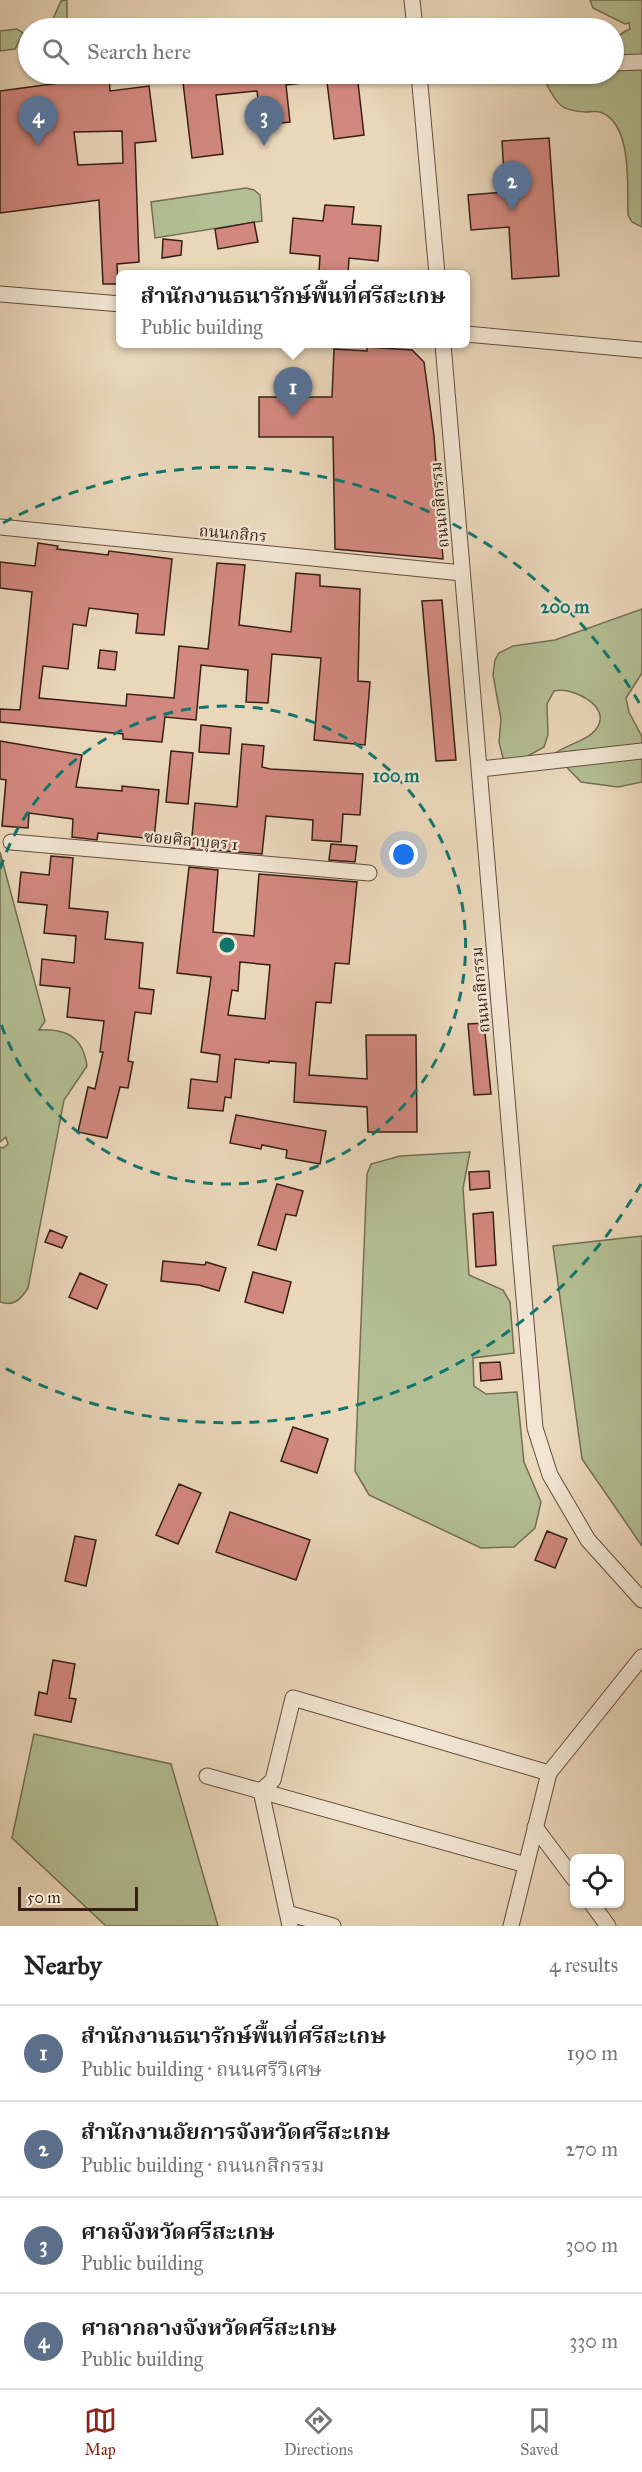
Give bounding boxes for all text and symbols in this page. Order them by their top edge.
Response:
search box [18,18,624,84]
icon: search [39,35,72,68]
text: Search here [87,38,191,65]
pin: 4 [18,96,57,146]
pin: 3 [244,96,284,146]
pin: 2 [492,162,532,211]
popup [116,270,470,348]
text: สำนักงานธนารักษ์พื้นที่ศรีสะเกษ [140,282,446,309]
text: Public building [140,315,263,339]
pin: 1 [274,368,312,417]
street label: ถนนกสิกรรม [426,461,453,549]
street label: ถนนกสิกร [198,521,268,546]
text: 200 m [541,596,590,618]
text: 100 m [373,765,420,787]
street label: ซอยศิลาบุตร 1 [143,827,239,856]
your location [389,840,418,869]
centre of rings [217,935,237,955]
street label: ถนนกสิกรรม [467,946,494,1034]
map controls [570,1854,624,1908]
button: locate [570,1854,624,1908]
scale bar [18,1884,138,1912]
text: 50 m [27,1888,61,1907]
text: Nearby [24,1949,102,1981]
text: 4 results [549,1953,618,1977]
text: สำนักงานธนารักษ์พื้นที่ศรีสะเกษ [81,2022,386,2049]
text: 1 [40,2041,47,2065]
text: 190 m [567,2041,618,2065]
text: Public building · ถนนศรีวิเศษ [81,2057,322,2081]
text: สำนักงานอัยการจังหวัดศรีสะเกษ [81,2118,390,2145]
text: 2 [39,2137,48,2161]
text: 270 m [565,2137,618,2161]
text: Public building · ถนนกสิกรรม [81,2153,324,2177]
text: ศาลจังหวัดศรีสะเกษ [81,2218,275,2245]
text: 3 [40,2233,48,2257]
text: 300 m [566,2233,618,2257]
text: Public building [81,2251,203,2275]
text: ศาลากลางจังหวัดศรีสะเกษ [81,2314,337,2341]
text: 4 [38,2329,49,2353]
text: 330 m [569,2329,618,2353]
text: Public building [81,2347,203,2371]
tab: Map [84,2404,117,2459]
tab: Directions [284,2404,353,2459]
tab: Saved [520,2404,558,2459]

